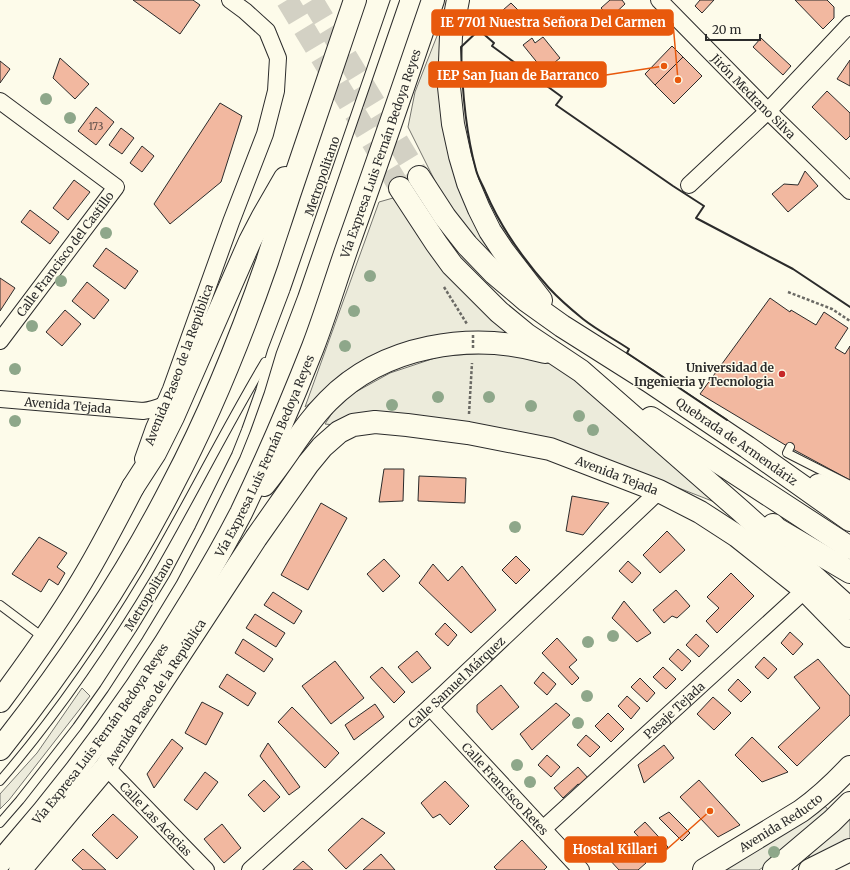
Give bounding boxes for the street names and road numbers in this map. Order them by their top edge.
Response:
street label: Vía Expresa Luis Fernán Bedoya Reyes [336,47,423,261]
street label: Jirón Medrano Silva [708,50,800,142]
street label: Metropolitano [301,134,343,218]
street label: Calle Francisco del Castillo [13,189,117,319]
street label: Avenida Paseo de la República [141,281,216,448]
street label: Vía Expresa Luis Fernán Bedoya Reyes [211,352,317,560]
street label: Avenida Tejada [23,393,112,416]
street label: Quebrada de Armendáriz [673,394,801,488]
street label: Avenida Tejada [573,452,661,498]
street label: Metropolitano [121,555,177,633]
street label: Avenida Paseo de la República [101,616,209,768]
street label: Calle Samuel Márquez [405,633,508,731]
street label: Vía Expresa Luis Fernán Bedoya Reyes [28,640,171,828]
street label: Pasaje Tejada [640,678,708,741]
street label: Calle Francisco Retes [459,739,552,838]
street label: Calle Las Acacias [117,779,195,859]
street label: Avenida Reducto [735,790,825,855]

